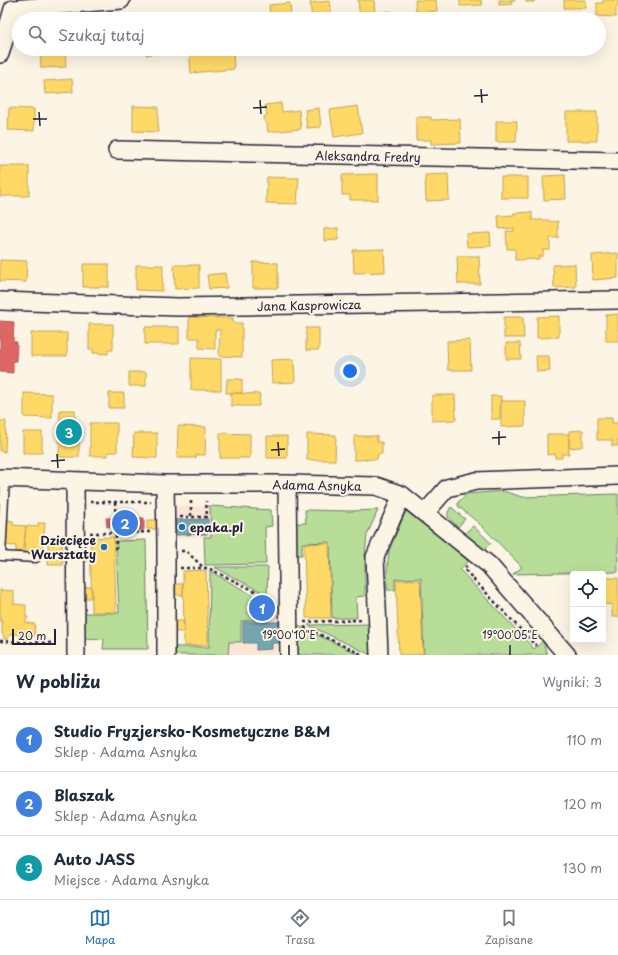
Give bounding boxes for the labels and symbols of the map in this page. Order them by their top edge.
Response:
street label: Aleksandra Fredry [315,146,421,166]
street label: Jana Kasprowicza [257,295,362,315]
your location [340,361,360,381]
pin: 3 [56,417,82,447]
street label: Adama Asnyka [272,475,362,495]
pin: 2 [112,508,138,538]
place label: epaka.pl [190,518,243,536]
marker: epaka.pl [177,522,187,532]
place label: Dziecięce Warsztaty [31,531,96,563]
marker: Dziecięce Warsztaty [99,542,109,552]
pin: 1 [249,593,275,623]
scale bar [12,627,56,646]
text: 19°00'10"E [262,627,316,642]
text: 19°00'05"E [482,627,538,642]

